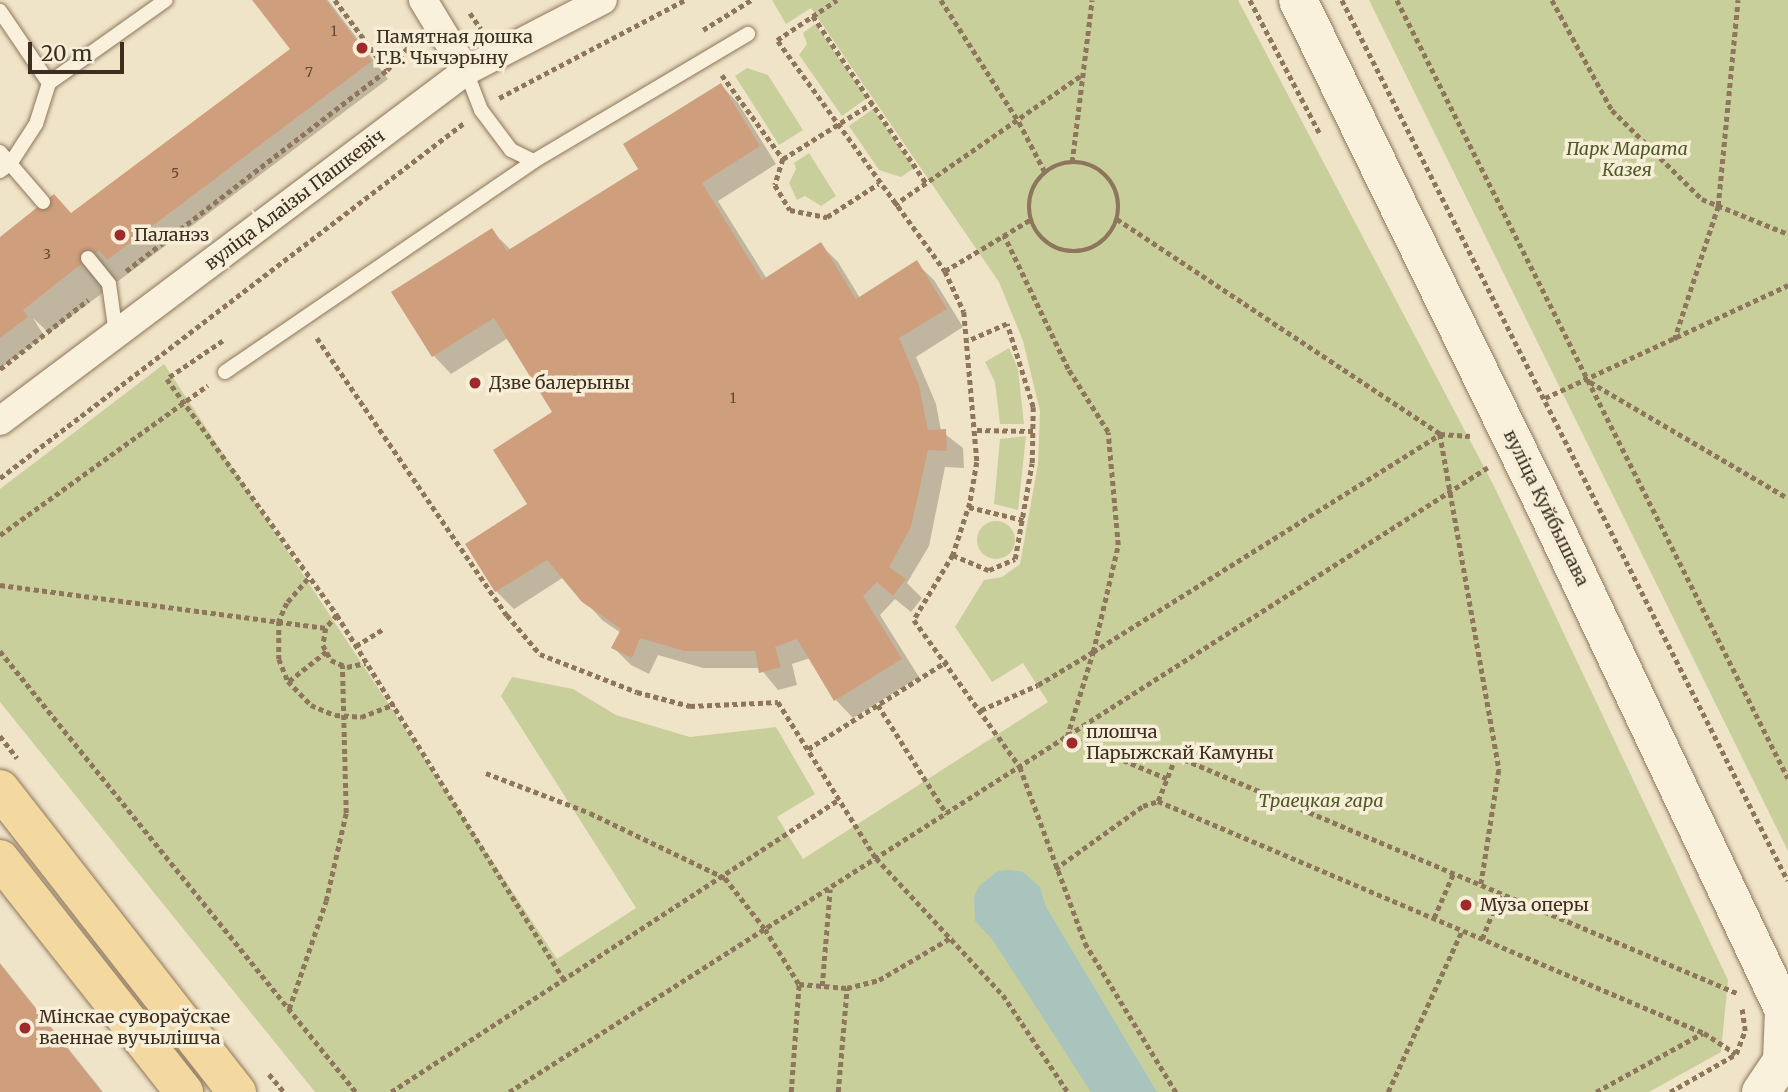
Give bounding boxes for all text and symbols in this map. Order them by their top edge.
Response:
house number: 1 [331,23,337,39]
place label: Памятная дошка Г.В. Чычэрыну [376,27,533,70]
scale bar [32,28,128,72]
text: 20 m [41,40,92,67]
marker: Памятная дошка Г.В. Чычэрыну [354,40,370,56]
house number: 7 [305,64,313,80]
street label: вуліца Алаізы Пашкевіч [201,125,389,275]
park label: Парк Марата Казея [1566,139,1688,182]
house number: 5 [171,165,179,181]
place label: Паланэз [134,224,209,246]
marker: Паланэз [112,227,128,243]
house number: 3 [43,246,51,262]
place label: Дзве балерыны [489,372,630,394]
marker: Дзве балерыны [467,375,483,391]
house number: 1 [730,390,736,406]
street label: вуліца Куйбышава [1499,426,1593,590]
place label: плошча Парыжскай Камуны [1086,722,1274,764]
marker: плошча Парыжскай Камуны [1064,735,1080,751]
park label: Траецкая гара [1259,790,1383,812]
place label: Муза оперы [1480,894,1589,916]
marker: Муза оперы [1458,897,1474,913]
place label: Мінскае сувораўскае ваеннае вучылішча [39,1007,230,1050]
marker: Мінскае сувораўскае ваеннае вучылішча [17,1020,33,1036]

